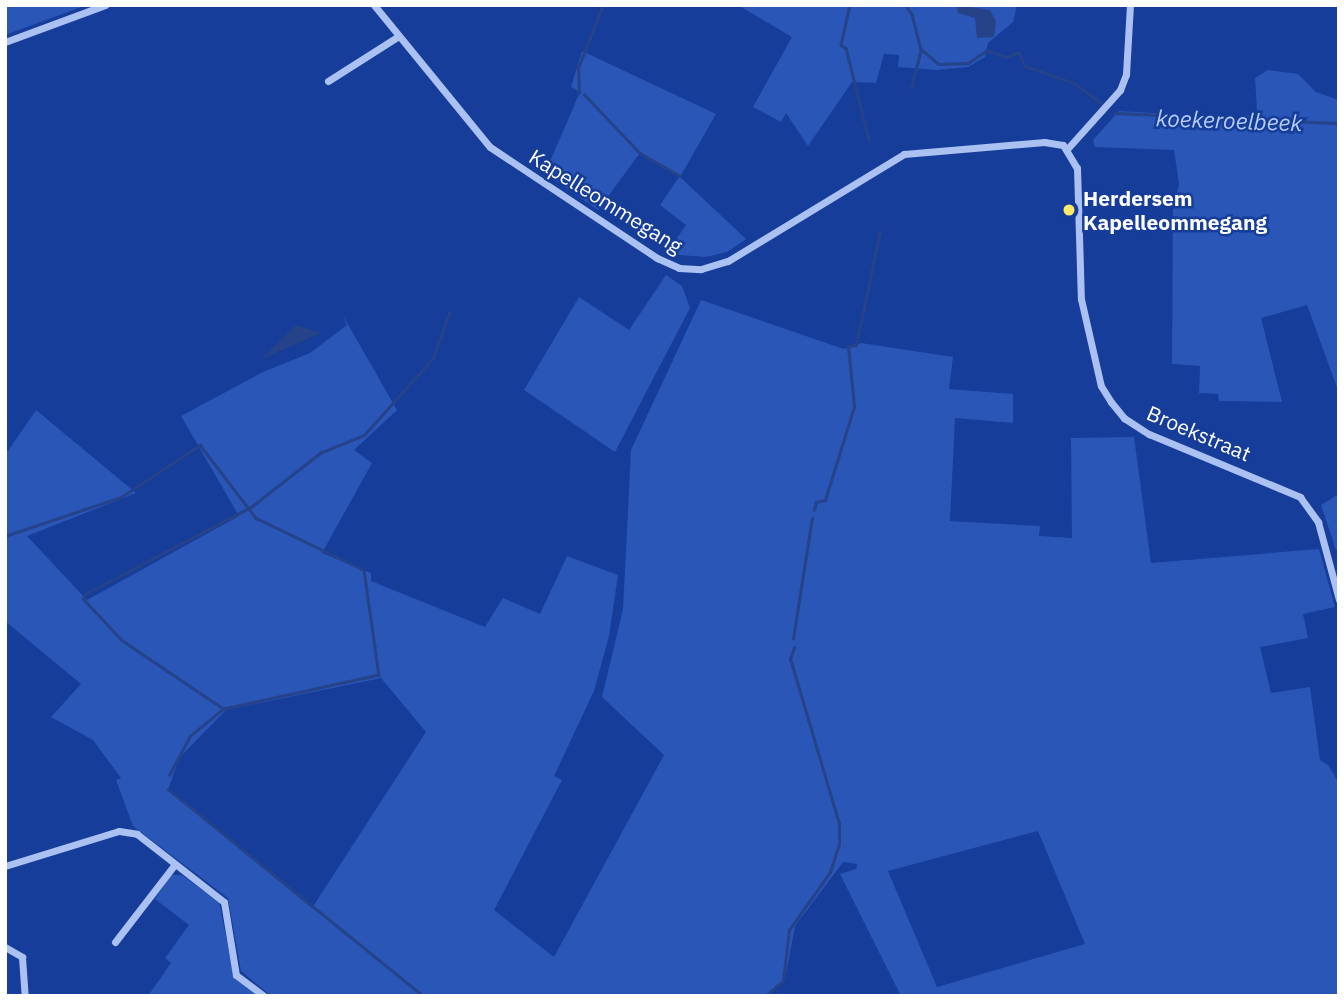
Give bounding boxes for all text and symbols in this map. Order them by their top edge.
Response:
water label: koekeroelbeek [1155,104,1303,136]
street label: Kapelleommegang [525,144,687,258]
place label: Herdersem Kapelleommegang [1083,185,1267,235]
marker: Herdersem Kapelleommegang [1061,202,1077,218]
street label: Broekstraat [1143,400,1255,466]

